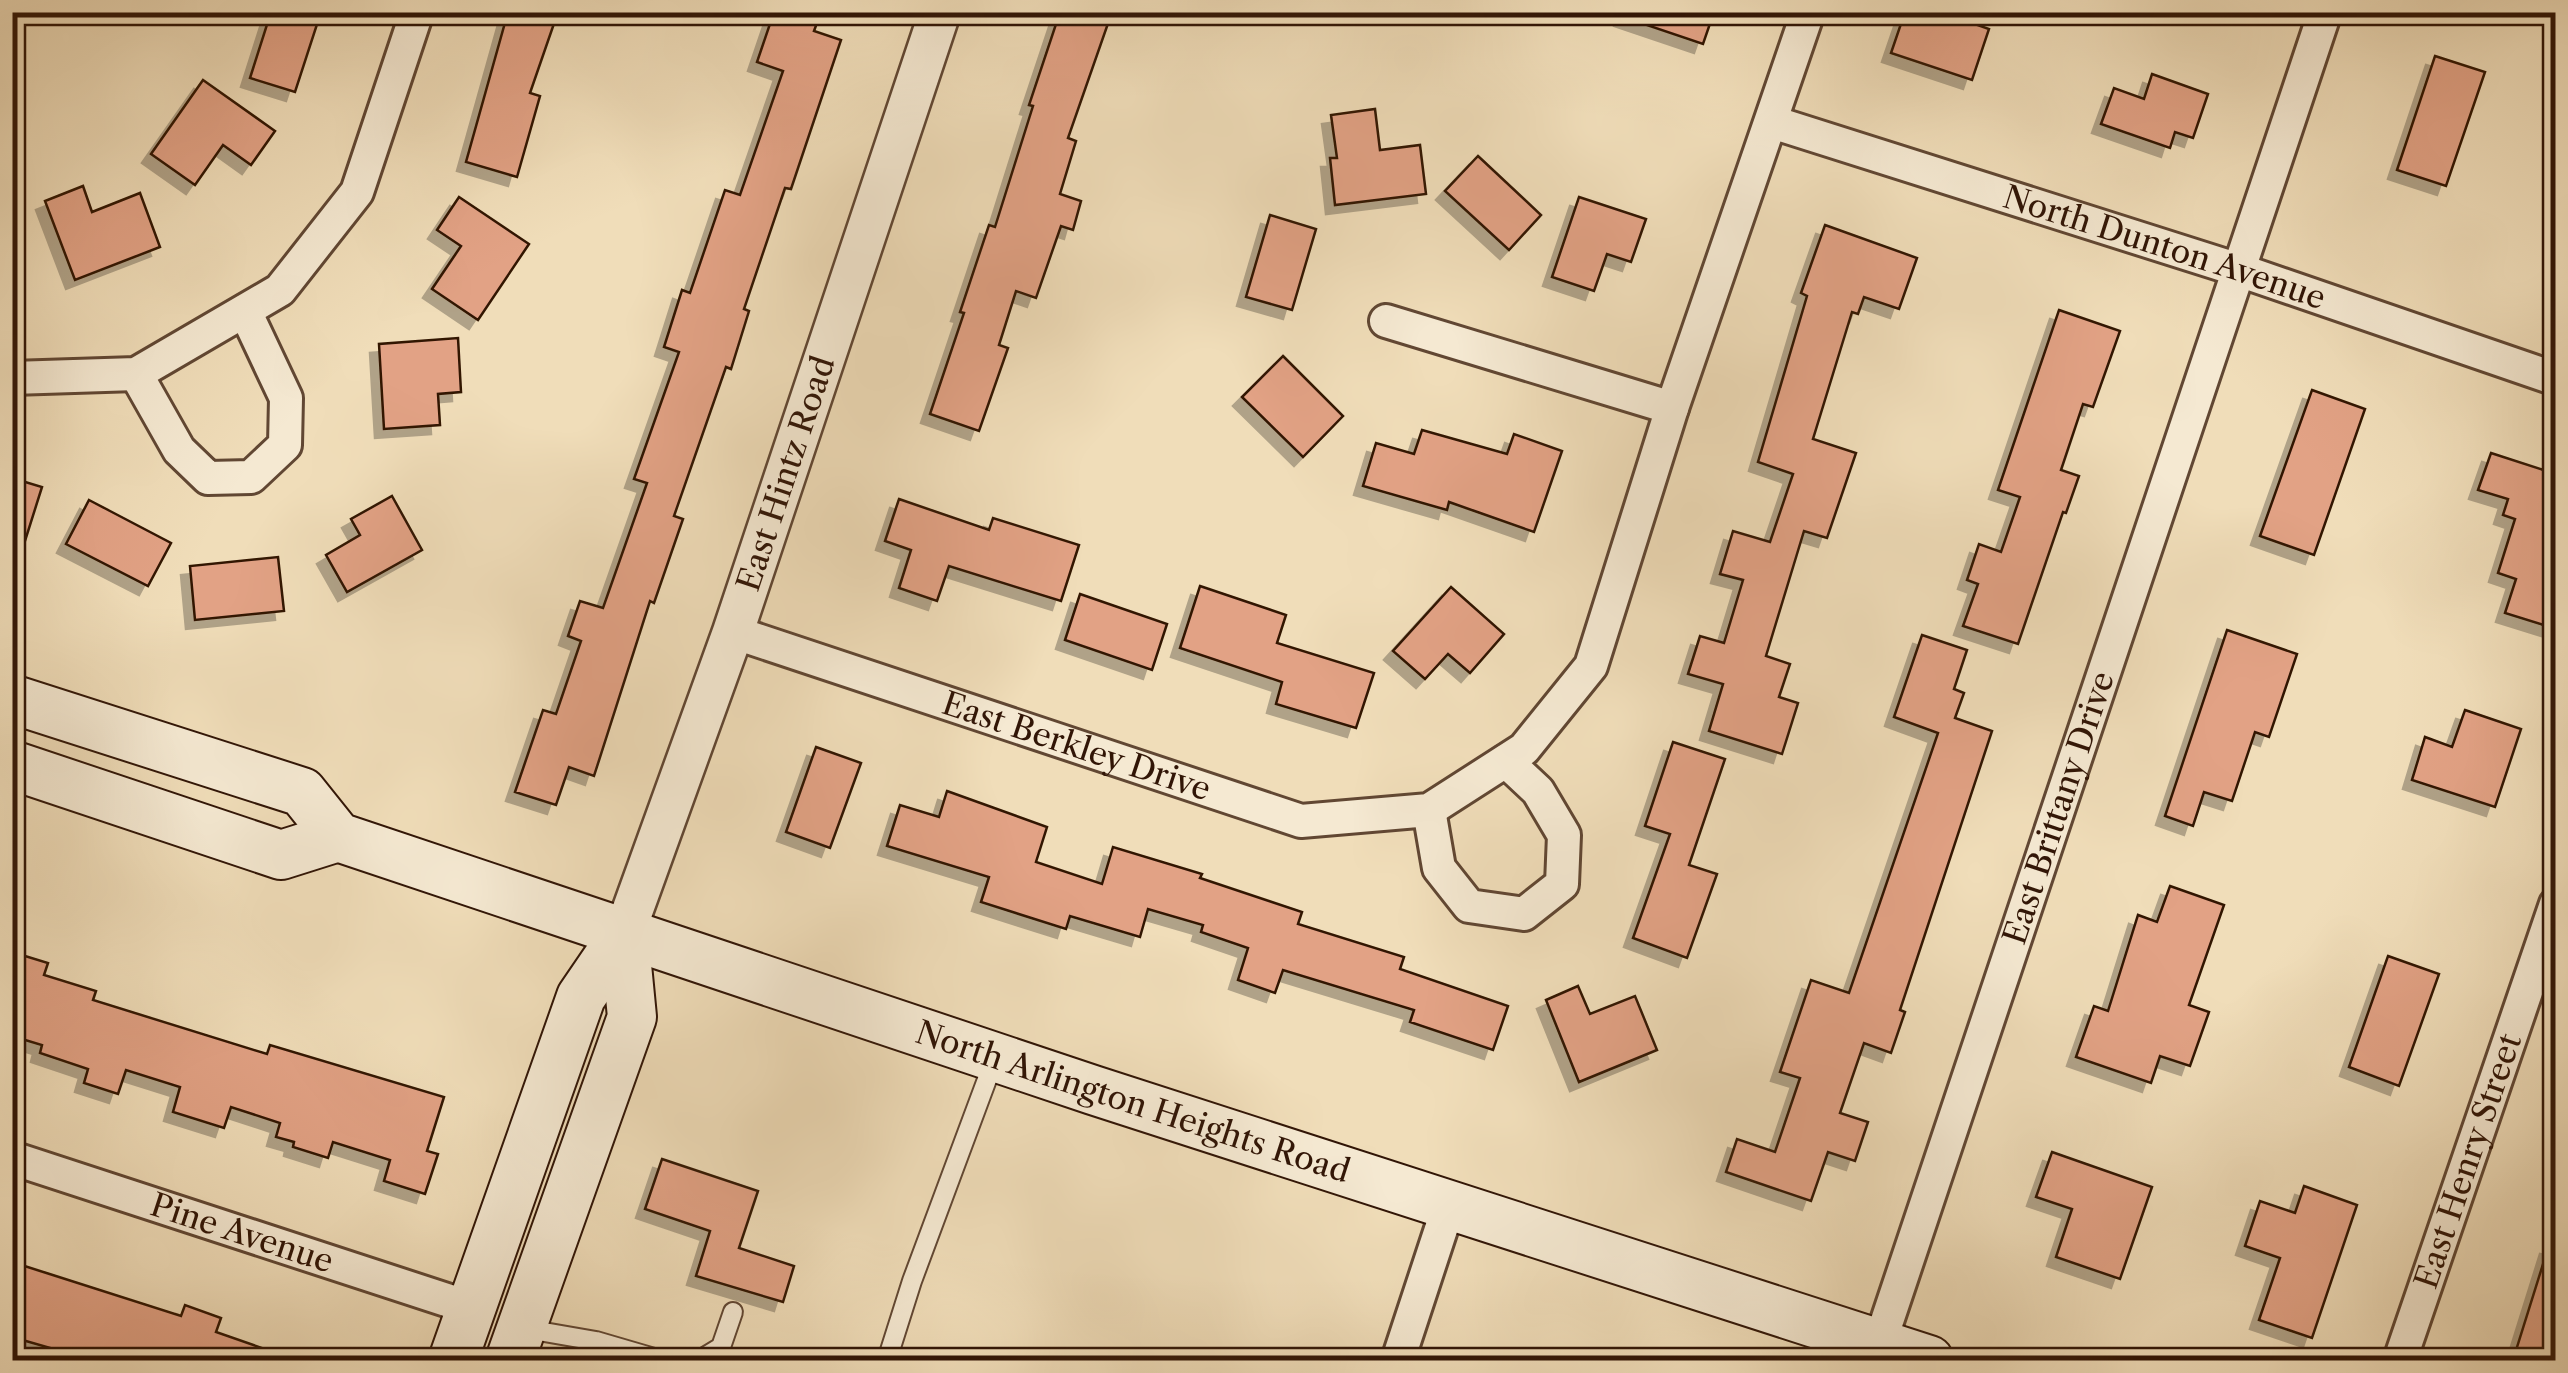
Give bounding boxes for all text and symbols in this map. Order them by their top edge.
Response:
street label: North Dunton Avenue [1999,177,2331,317]
street label: East Hintz Road [728,351,843,596]
street label: East Brittany Drive [1994,666,2122,949]
street label: East Berkley Drive [938,683,1216,809]
street label: North Arlington Heights Road [911,1012,1355,1191]
street label: East Henry Street [2406,1028,2529,1294]
street label: Pine Avenue [146,1185,338,1281]

